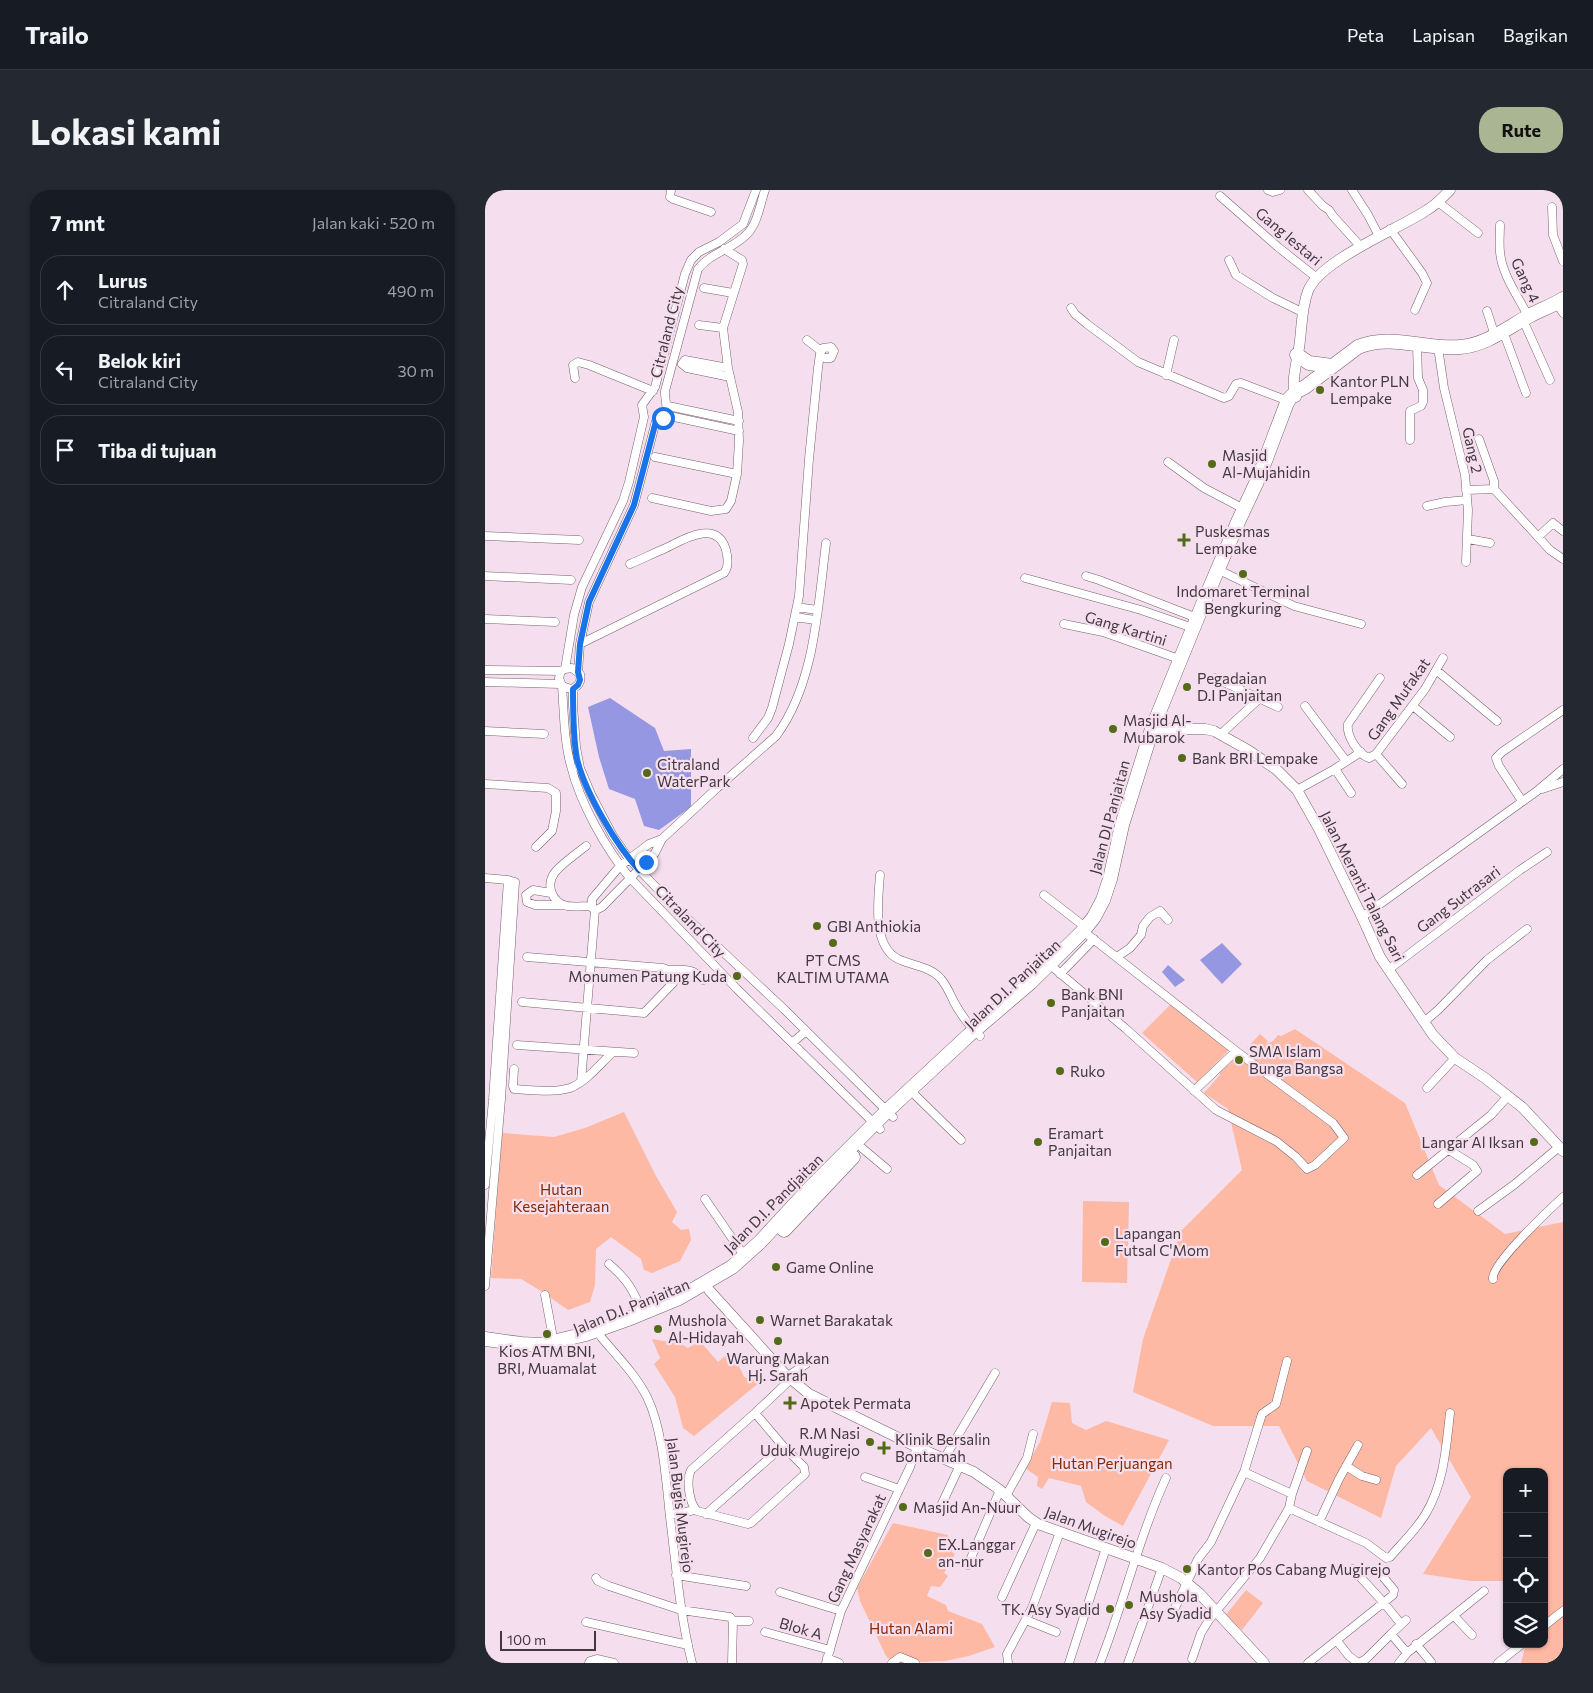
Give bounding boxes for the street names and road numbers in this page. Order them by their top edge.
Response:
street label: Gang lestari [1252,203,1326,269]
street label: Gang 4 [1508,255,1544,305]
street label: Citraland City [646,284,686,380]
street label: Gang 2 [1459,425,1487,475]
street label: Gang Kartini [1083,607,1169,649]
street label: Gang Mufakat [1363,654,1433,744]
street label: Jalan DI Panjaitan [1085,758,1133,876]
street label: Jalan Meranti Talang Sari [1317,808,1409,964]
street label: Gang Sutrasari [1413,862,1503,936]
street label: Citraland City [652,881,730,961]
street label: Jalan D.I. Panjaitan [960,935,1064,1033]
street label: Jalan D.I. Pandjaitan [720,1150,826,1256]
street label: Jalan D.I. Panjaitan [570,1274,692,1338]
street label: Jalan Bugis Mugirejo [664,1436,698,1574]
street label: Gang Masyarakat [823,1491,889,1605]
street label: Jalan Mugirejo [1043,1502,1139,1552]
street label: Blok A [777,1613,825,1643]

